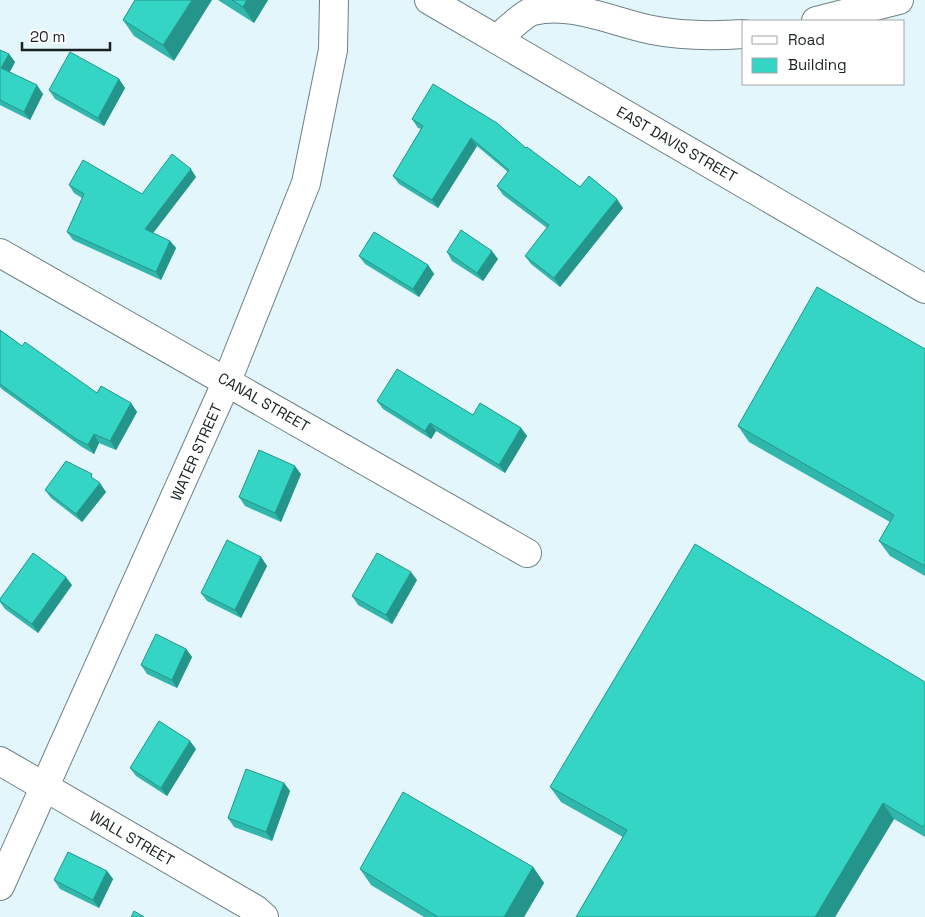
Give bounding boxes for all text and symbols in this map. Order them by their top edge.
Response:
scale bar [22,20,110,52]
legend [742,20,905,85]
text: 20 m [30,27,65,46]
text: Road [788,30,825,49]
text: Building [788,55,847,74]
street label: EAST DAVIS STREET [613,102,741,186]
street label: CANAL STREET [215,368,313,436]
street label: WATER STREET [166,400,226,504]
street label: WALL STREET [86,806,178,870]

